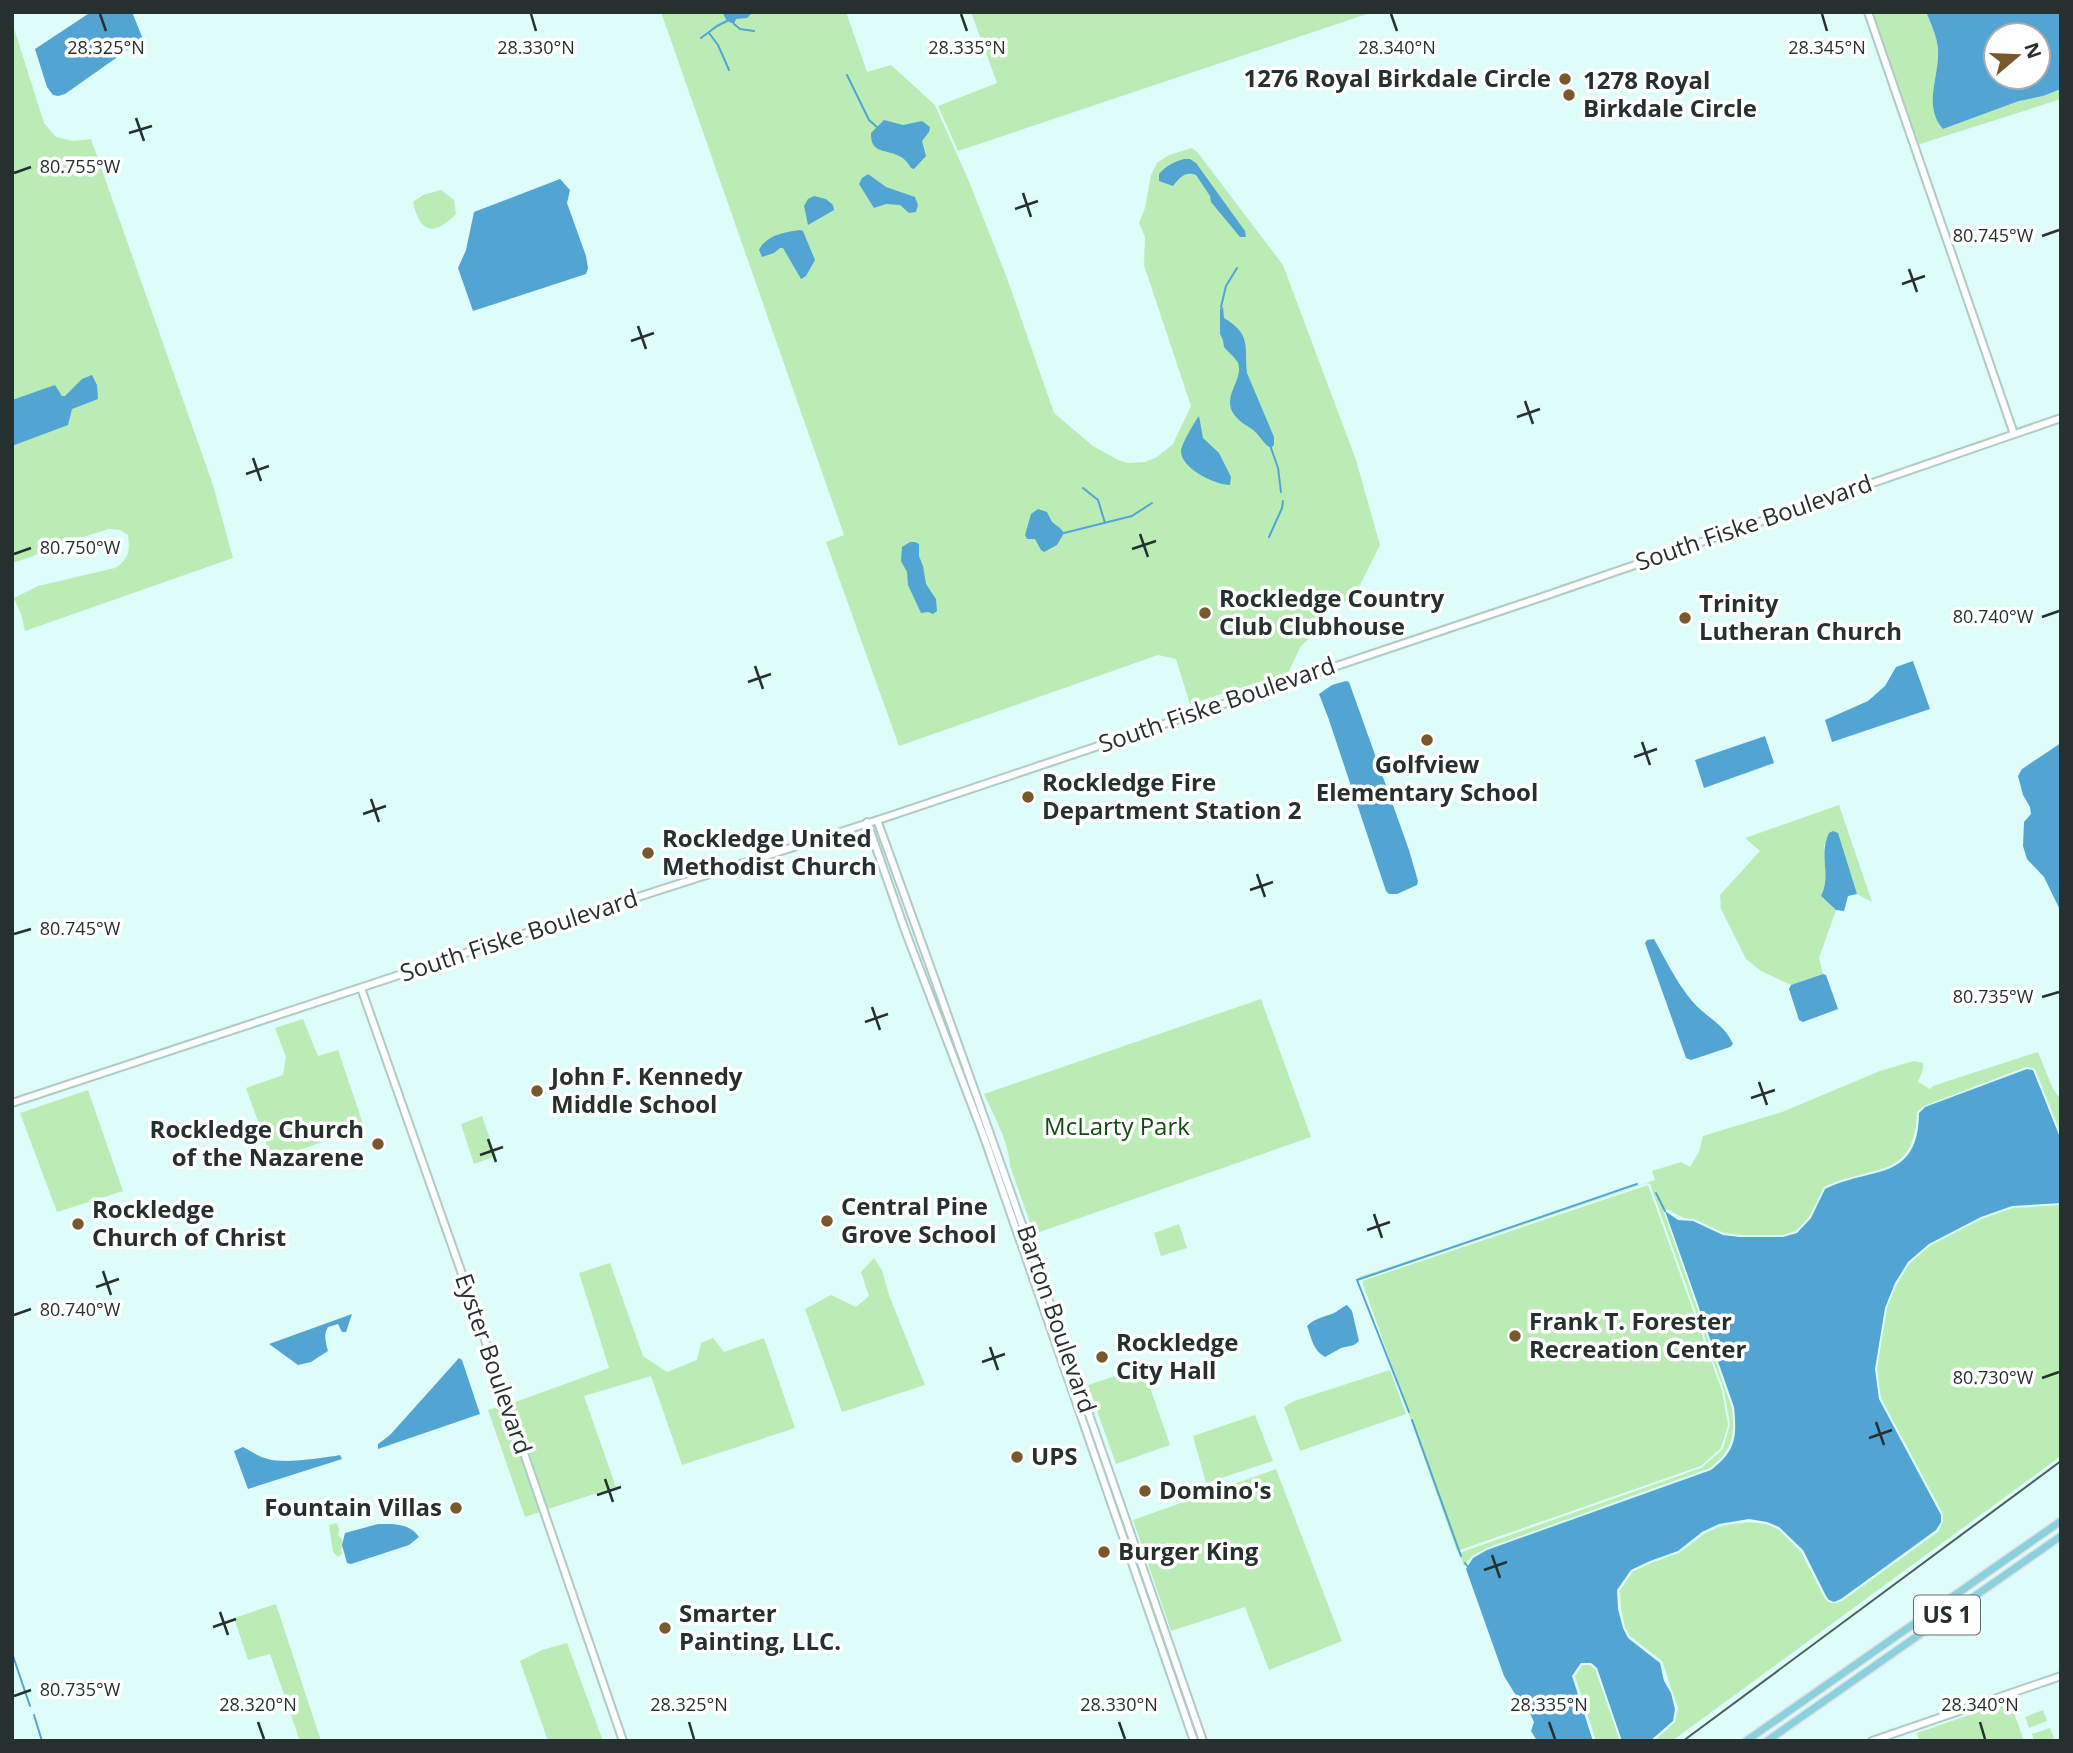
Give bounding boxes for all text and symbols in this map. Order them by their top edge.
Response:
north arrow [1982,21,2052,91]
text: 28.325°N [67,35,145,59]
text: 28.330°N [497,35,575,59]
text: 28.335°N [928,35,1006,59]
text: 28.340°N [1358,35,1436,59]
text: 28.345°N [1788,35,1866,59]
text: N [2018,39,2048,62]
place label: 1276 Royal Birkdale Circle [1243,61,1551,94]
place label: 1278 Royal Birkdale Circle [1583,63,1757,124]
marker: 1276 Royal Birkdale Circle [1557,71,1573,87]
marker: 1278 Royal Birkdale Circle [1561,87,1577,103]
text: 80.755°W [40,154,121,178]
text: 80.745°W [1953,223,2034,247]
street label: South Fiske Boulevard [1631,466,1876,578]
text: 80.750°W [40,535,121,559]
place label: Rockledge Country Club Clubhouse [1219,581,1445,642]
place label: Trinity Lutheran Church [1699,586,1902,647]
text: 80.740°W [1953,604,2034,628]
marker: Rockledge Country Club Clubhouse [1197,605,1213,621]
marker: Trinity Lutheran Church [1677,610,1693,626]
street label: South Fiske Boulevard [1094,648,1339,760]
marker: Golfview Elementary School [1419,732,1435,748]
place label: Golfview Elementary School [1316,747,1538,808]
place label: Rockledge Fire Department Station 2 [1042,765,1302,826]
marker: Rockledge Fire Department Station 2 [1020,789,1036,805]
place label: Rockledge United Methodist Church [662,821,877,882]
marker: Rockledge United Methodist Church [640,845,656,861]
street label: South Fiske Boulevard [395,881,642,989]
text: 80.745°W [40,916,121,940]
text: 80.735°W [1953,984,2034,1008]
place label: John F. Kennedy Middle School [549,1059,743,1120]
marker: John F. Kennedy Middle School [529,1083,545,1099]
park label: McLarty Park [1044,1109,1190,1142]
place label: Rockledge Church of the Nazarene [150,1112,364,1173]
marker: Rockledge Church of the Nazarene [370,1136,386,1152]
place label: Central Pine Grove School [841,1189,997,1250]
place label: Rockledge Church of Christ [92,1192,286,1253]
marker: Central Pine Grove School [819,1213,835,1229]
marker: Rockledge Church of Christ [70,1216,86,1232]
street label: Barton Boulevard [1010,1220,1105,1417]
street label: Eyster Boulevard [448,1269,541,1458]
text: 80.740°W [40,1297,121,1321]
place label: Frank T. Forester Recreation Center [1529,1304,1746,1365]
place label: Rockledge City Hall [1116,1325,1238,1386]
marker: Frank T. Forester Recreation Center [1507,1328,1523,1344]
marker: Rockledge City Hall [1094,1349,1110,1365]
text: 80.730°W [1953,1365,2034,1389]
place label: UPS [1031,1439,1077,1472]
marker: UPS [1009,1449,1025,1465]
place label: Domino's [1159,1473,1272,1506]
marker: Domino's [1137,1483,1153,1499]
place label: Fountain Villas [264,1490,442,1523]
marker: Fountain Villas [448,1500,464,1516]
place label: Burger King [1118,1534,1259,1567]
marker: Burger King [1096,1544,1112,1560]
place label: Smarter Painting, LLC. [679,1596,841,1657]
road number: US 1 [1914,1596,1980,1634]
marker: Smarter Painting, LLC. [657,1620,673,1636]
text: 80.735°W [40,1677,121,1701]
text: 28.320°N [219,1692,297,1716]
text: 28.325°N [650,1692,728,1716]
text: 28.330°N [1080,1692,1158,1716]
text: 28.335°N [1510,1692,1588,1716]
text: 28.340°N [1941,1692,2019,1716]

